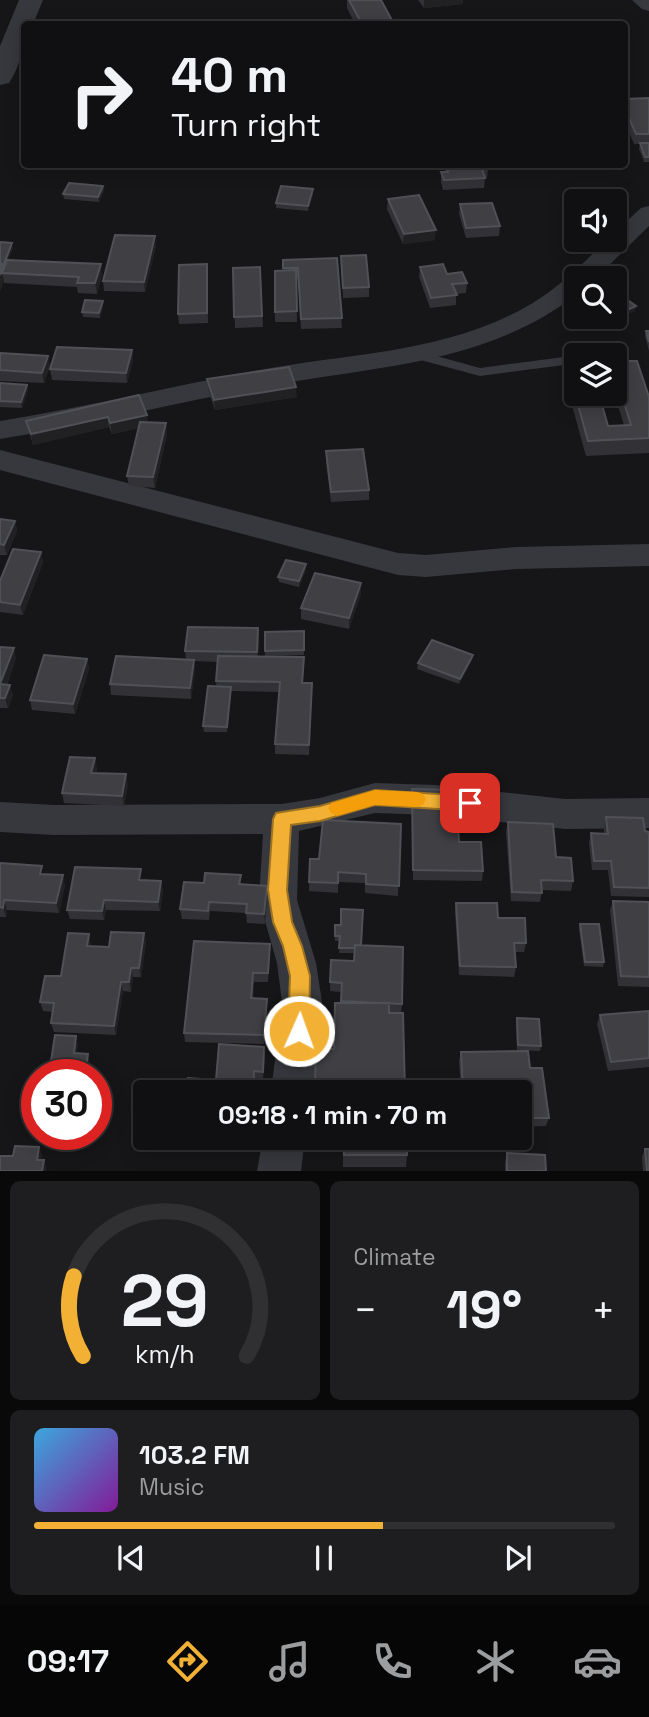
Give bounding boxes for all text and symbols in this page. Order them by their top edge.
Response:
text: 40 m [171,44,288,106]
icon: right [56,49,147,140]
text: Turn right [171,105,321,145]
map controls [564,189,627,406]
button: sound [564,189,627,252]
button: search [564,266,627,329]
button: layers [564,343,627,406]
pin [440,773,500,833]
icon: arrive [451,784,489,822]
position arrow [262,994,336,1068]
speed limit sign: 30 [21,1059,112,1150]
text: 09:18 · 1 min · 70 m [218,1098,447,1132]
text: Climate [354,1242,436,1272]
text: 29 [121,1255,209,1348]
text: 19° [446,1277,522,1343]
text: − [354,1286,377,1334]
text: + [591,1286,615,1334]
text: km/h [135,1338,195,1370]
text: 103.2 FM [139,1438,250,1472]
text: Music [139,1472,204,1502]
icon: previous [112,1539,150,1577]
icon: pause [305,1539,343,1577]
icon: next [499,1539,537,1577]
icon: directions [163,1637,212,1686]
icon: music [265,1637,314,1686]
icon: phone [368,1637,417,1686]
icon: climate [471,1637,520,1686]
icon: car [573,1637,622,1686]
text: 09:17 [27,1641,109,1681]

